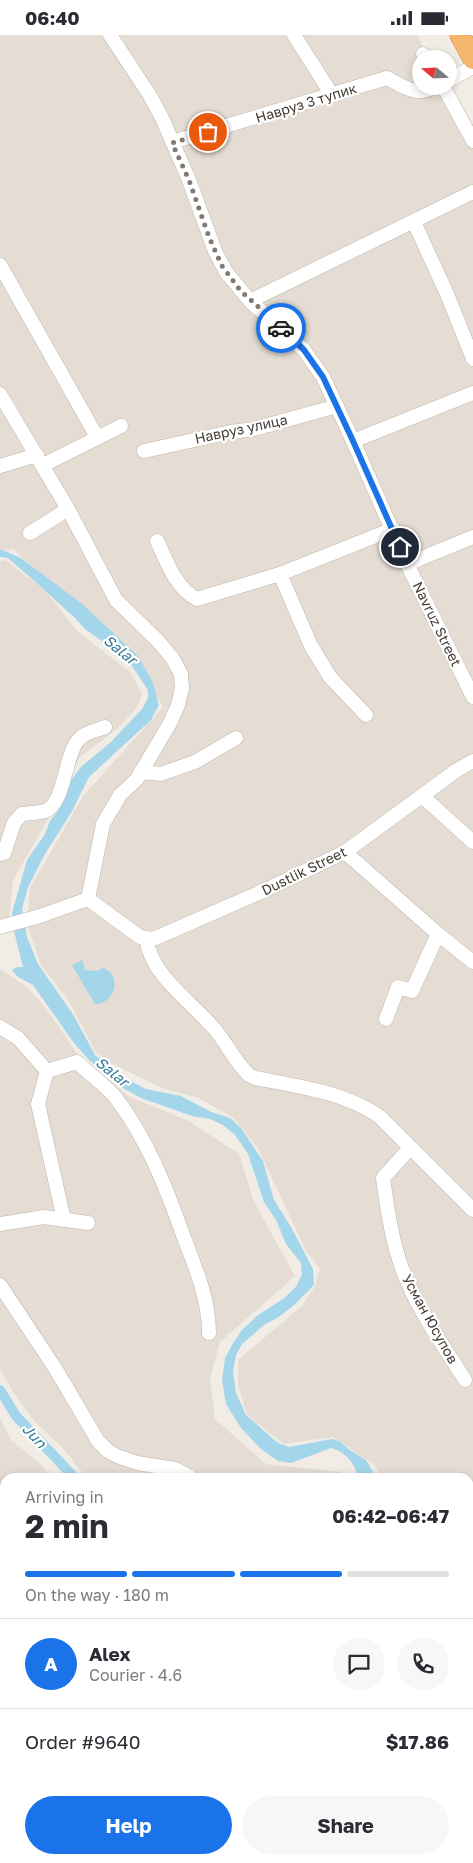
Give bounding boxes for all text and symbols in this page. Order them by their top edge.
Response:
text: 06:40 [25,6,80,29]
north arrow [412,50,458,95]
map controls [412,50,457,95]
street label: Навруз 3 тупик [253,79,358,126]
pin [187,111,229,153]
icon: bag [194,118,222,146]
courier [256,303,306,353]
icon: car [267,314,295,342]
street label: Навруз улица [193,410,289,447]
pin [379,526,421,568]
icon: home [386,533,414,561]
street label: Navruz Street [410,579,465,669]
water label: Salar [101,631,142,669]
street label: Dustlik Street [259,843,349,898]
water label: Salar [93,1053,134,1091]
street label: Усман Юсупов [399,1271,462,1366]
water label: Jun [19,1419,51,1452]
text: Arriving in [25,1487,104,1507]
text: 06:42–06:47 [332,1504,449,1527]
text: 2 min [25,1507,109,1545]
text: On the way · 180 m [25,1585,169,1605]
button: chat [333,1638,385,1690]
button: phone [397,1638,449,1690]
text: Alex [89,1642,130,1665]
text: A [44,1652,58,1675]
text: Courier · 4.6 [89,1665,182,1685]
text: Order #9640 [25,1730,140,1753]
text: $17.86 [386,1730,449,1753]
button: Help [25,1796,232,1854]
button: Share [242,1796,449,1854]

